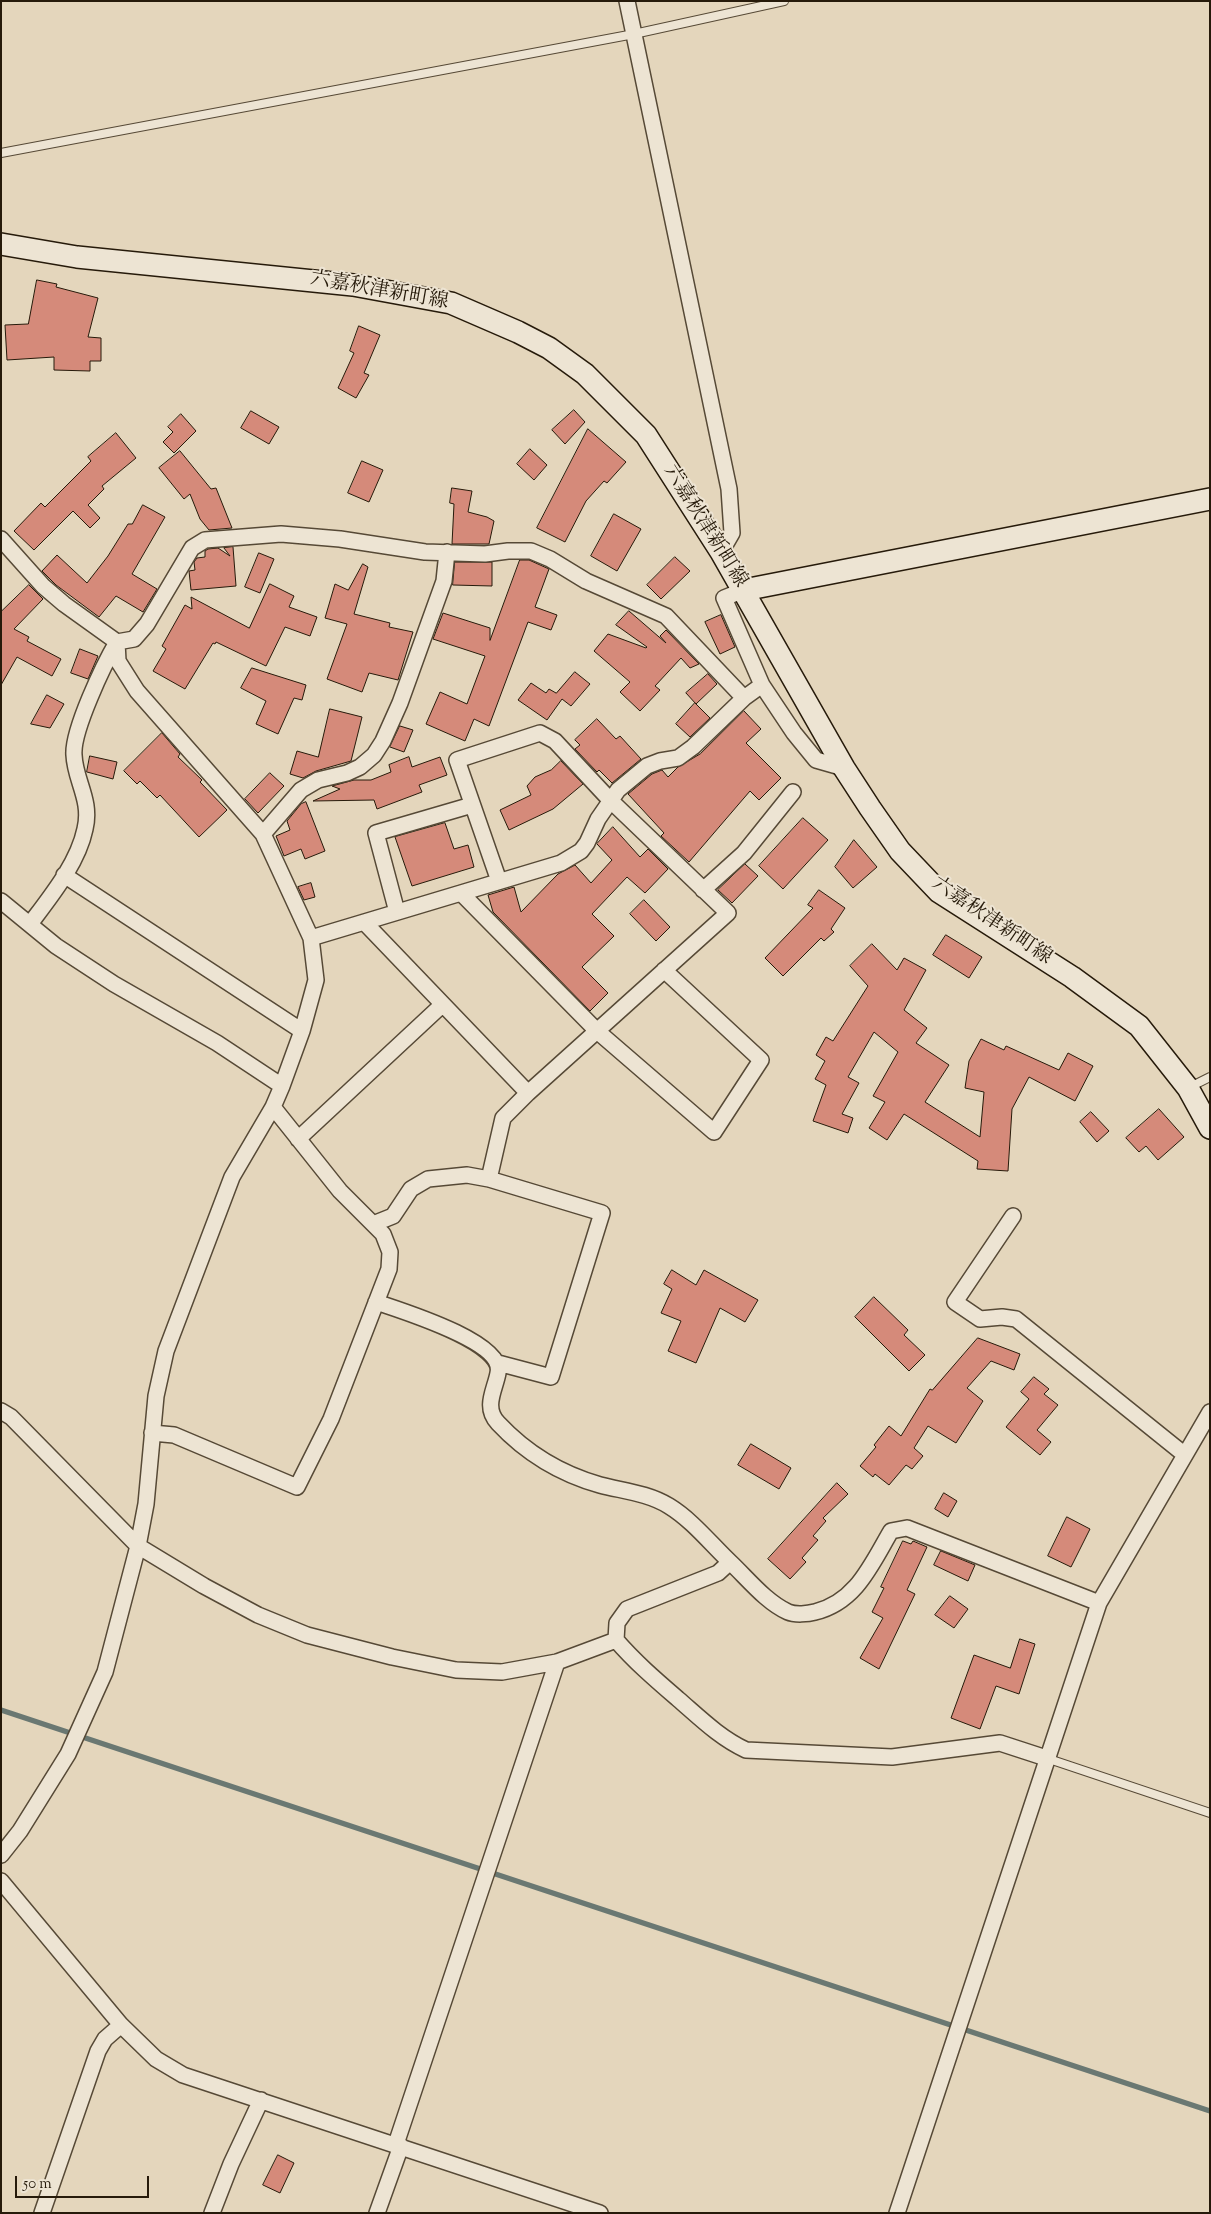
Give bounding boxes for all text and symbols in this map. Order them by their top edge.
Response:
street label: 六嘉秋津新町線 [308,268,450,316]
street label: 六嘉秋津新町線 [657,461,751,593]
street label: 六嘉秋津新町線 [926,873,1056,971]
scale bar [18,2166,151,2198]
text: 50 m [23,2174,52,2195]

